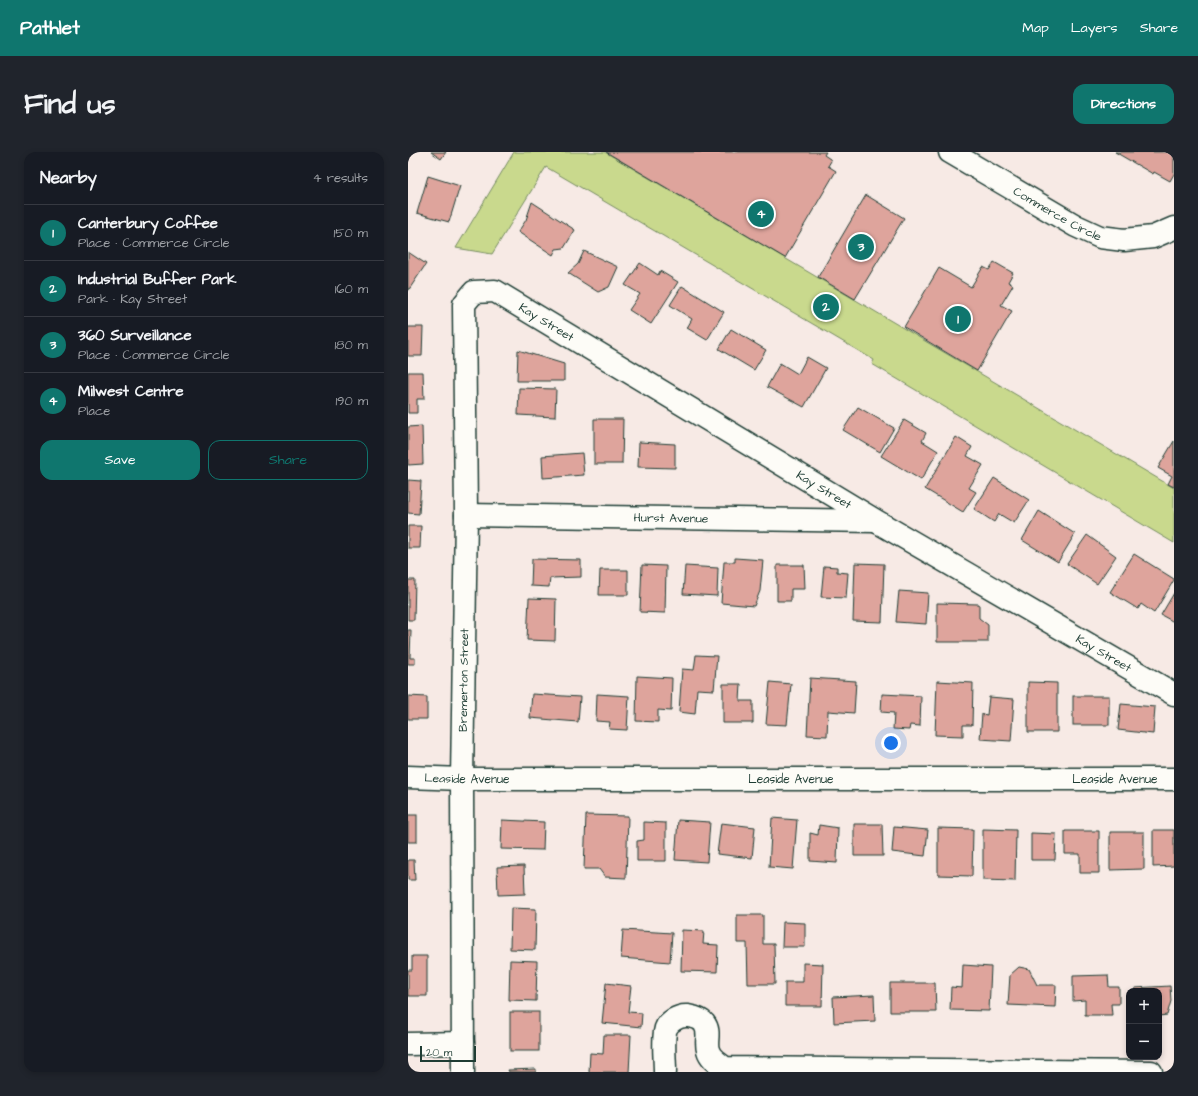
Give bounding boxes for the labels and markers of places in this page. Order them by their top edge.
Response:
pin: 4 [748,199,774,229]
pin: 3 [848,232,874,262]
pin: 2 [813,292,839,322]
pin: 1 [945,304,971,334]

